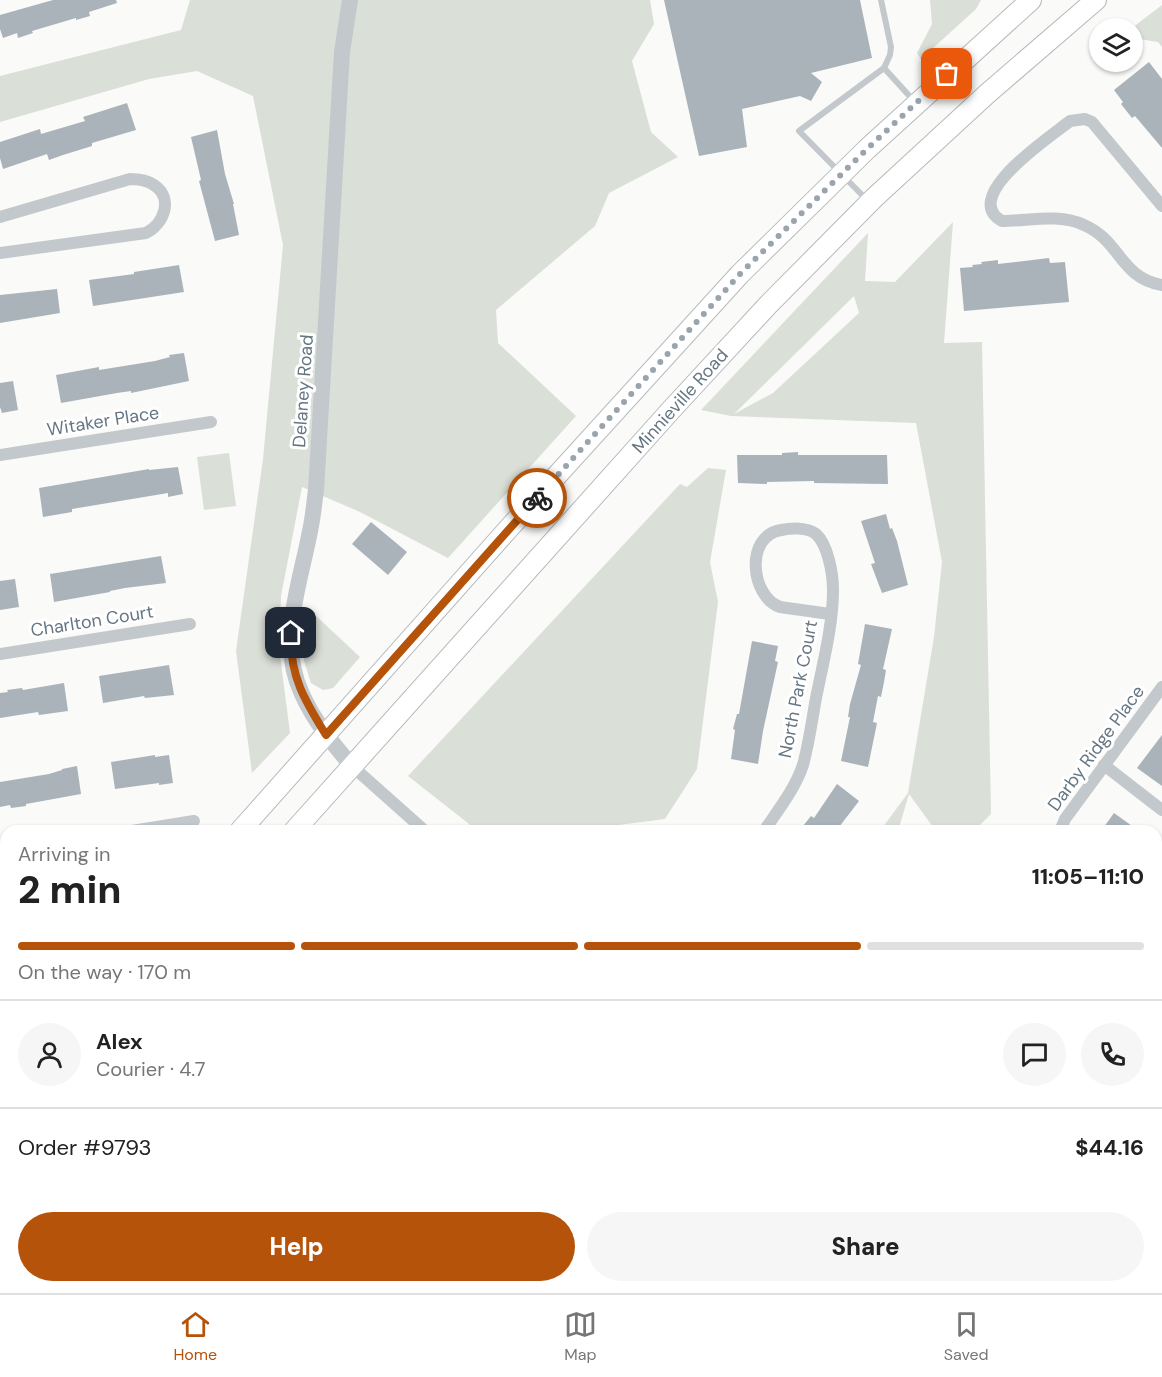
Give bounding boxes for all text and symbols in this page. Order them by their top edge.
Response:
map controls [1089,18,1143,72]
button: layers [1089,18,1143,72]
pin [921,48,972,99]
icon: bag [930,57,963,90]
street label: Delaney Road [287,334,319,448]
street label: Minnieville Road [627,344,733,458]
street label: Witaker Place [45,400,161,442]
courier [507,468,567,528]
icon: bike [521,482,554,515]
street label: Charlton Court [29,599,155,643]
pin [265,607,316,658]
icon: home [274,616,307,649]
street label: North Park Court [773,618,823,760]
street label: Darby Ridge Place [1042,680,1150,816]
text: Arriving in [18,841,110,867]
text: 11:05–11:10 [1032,862,1144,891]
text: 2 min [18,864,122,915]
text: On the way · 170 m [18,959,191,985]
button: person [18,1023,81,1086]
button: chat [1003,1023,1066,1086]
button: phone [1081,1023,1144,1086]
text: Alex [96,1027,143,1056]
text: Courier · 4.7 [96,1056,205,1082]
text: Order #9793 [18,1133,152,1162]
text: $44.16 [1075,1133,1144,1162]
button: Help [18,1212,575,1281]
button: Share [587,1212,1144,1281]
tab: Home [173,1308,217,1365]
tab: Map [564,1308,597,1365]
tab: Saved [944,1308,989,1365]

